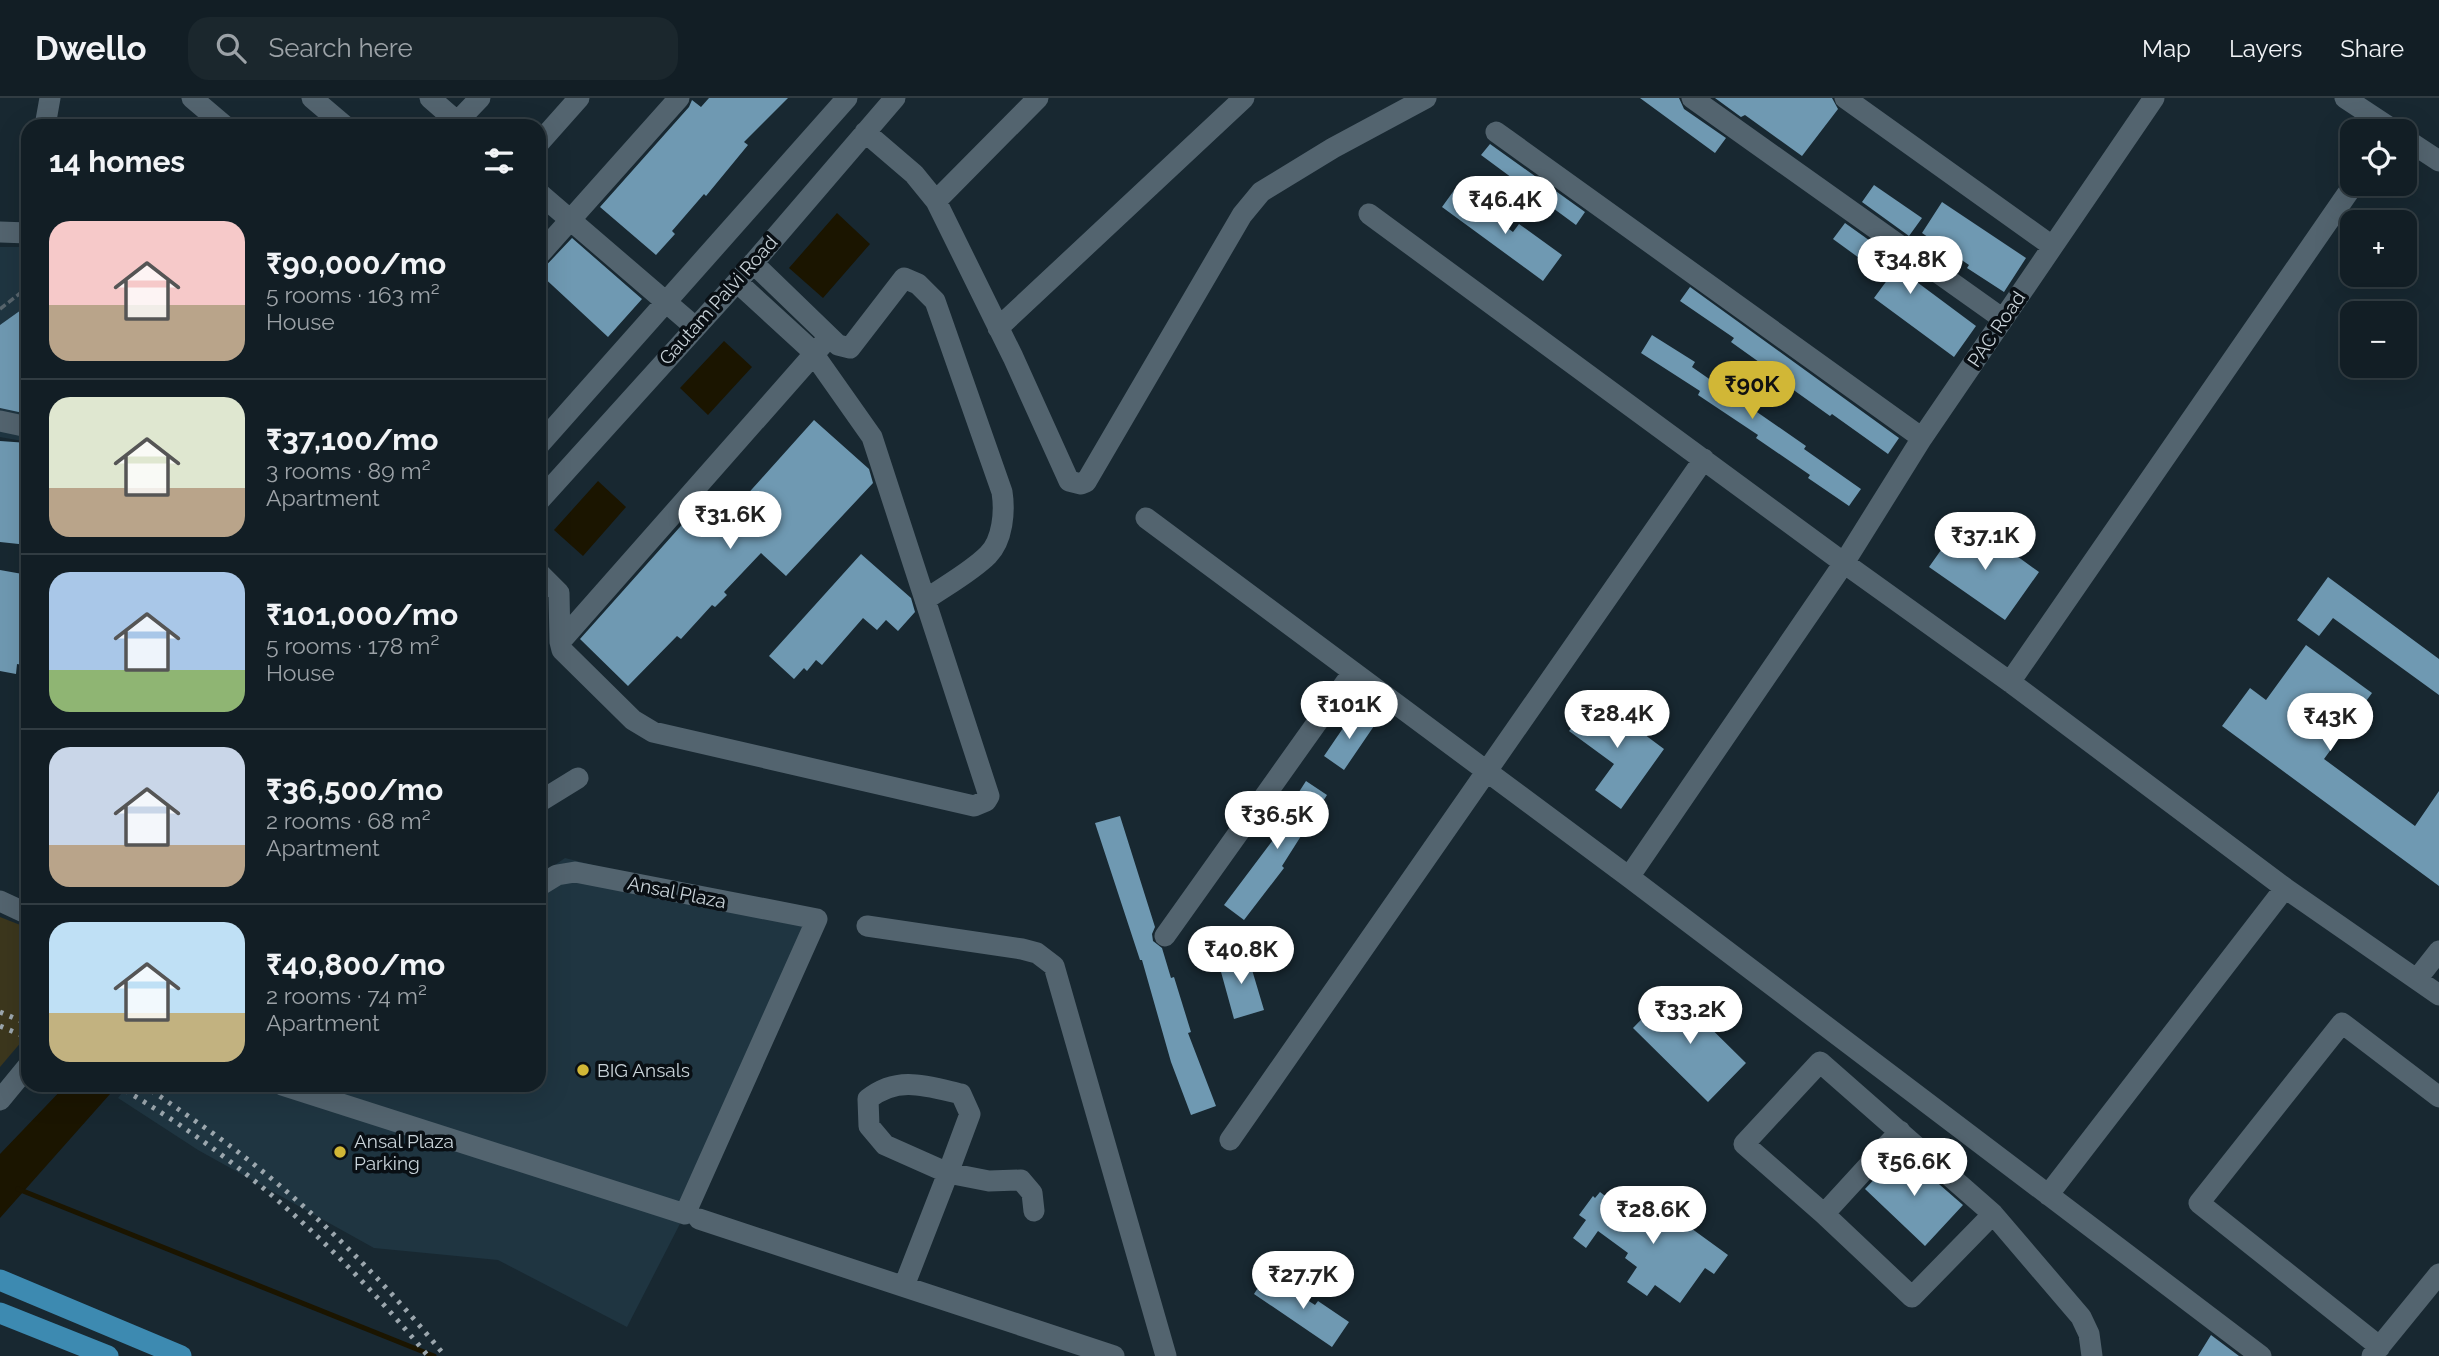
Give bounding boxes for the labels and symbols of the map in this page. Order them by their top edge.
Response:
pin: ₹46.4K [1448,176,1562,236]
street label: Gautam Palvi Road [654,231,782,369]
pin: ₹34.8K [1853,236,1967,296]
street label: PAC Road [1963,287,2029,371]
pin: ₹90K [1711,362,1793,421]
pin: ₹31.6K [673,491,787,551]
pin: ₹37.1K [1928,512,2042,572]
pin: ₹101K [1300,682,1398,741]
pin: ₹28.4K [1560,690,1674,750]
pin: ₹43K [2289,694,2371,753]
pin: ₹36.5K [1220,792,1334,851]
street label: Ansal Plaza [626,872,728,912]
pin: ₹40.8K [1184,926,1298,986]
pin: ₹33.2K [1633,986,1747,1046]
place label: BIG Ansals [597,1059,690,1081]
marker: BIG Ansals [575,1062,591,1078]
place label: Ansal Plaza Parking [354,1130,454,1174]
pin: ₹56.6K [1857,1138,1971,1198]
marker: Ansal Plaza Parking [332,1144,348,1160]
pin: ₹28.6K [1596,1186,1710,1246]
pin: ₹27.7K [1246,1252,1360,1311]

